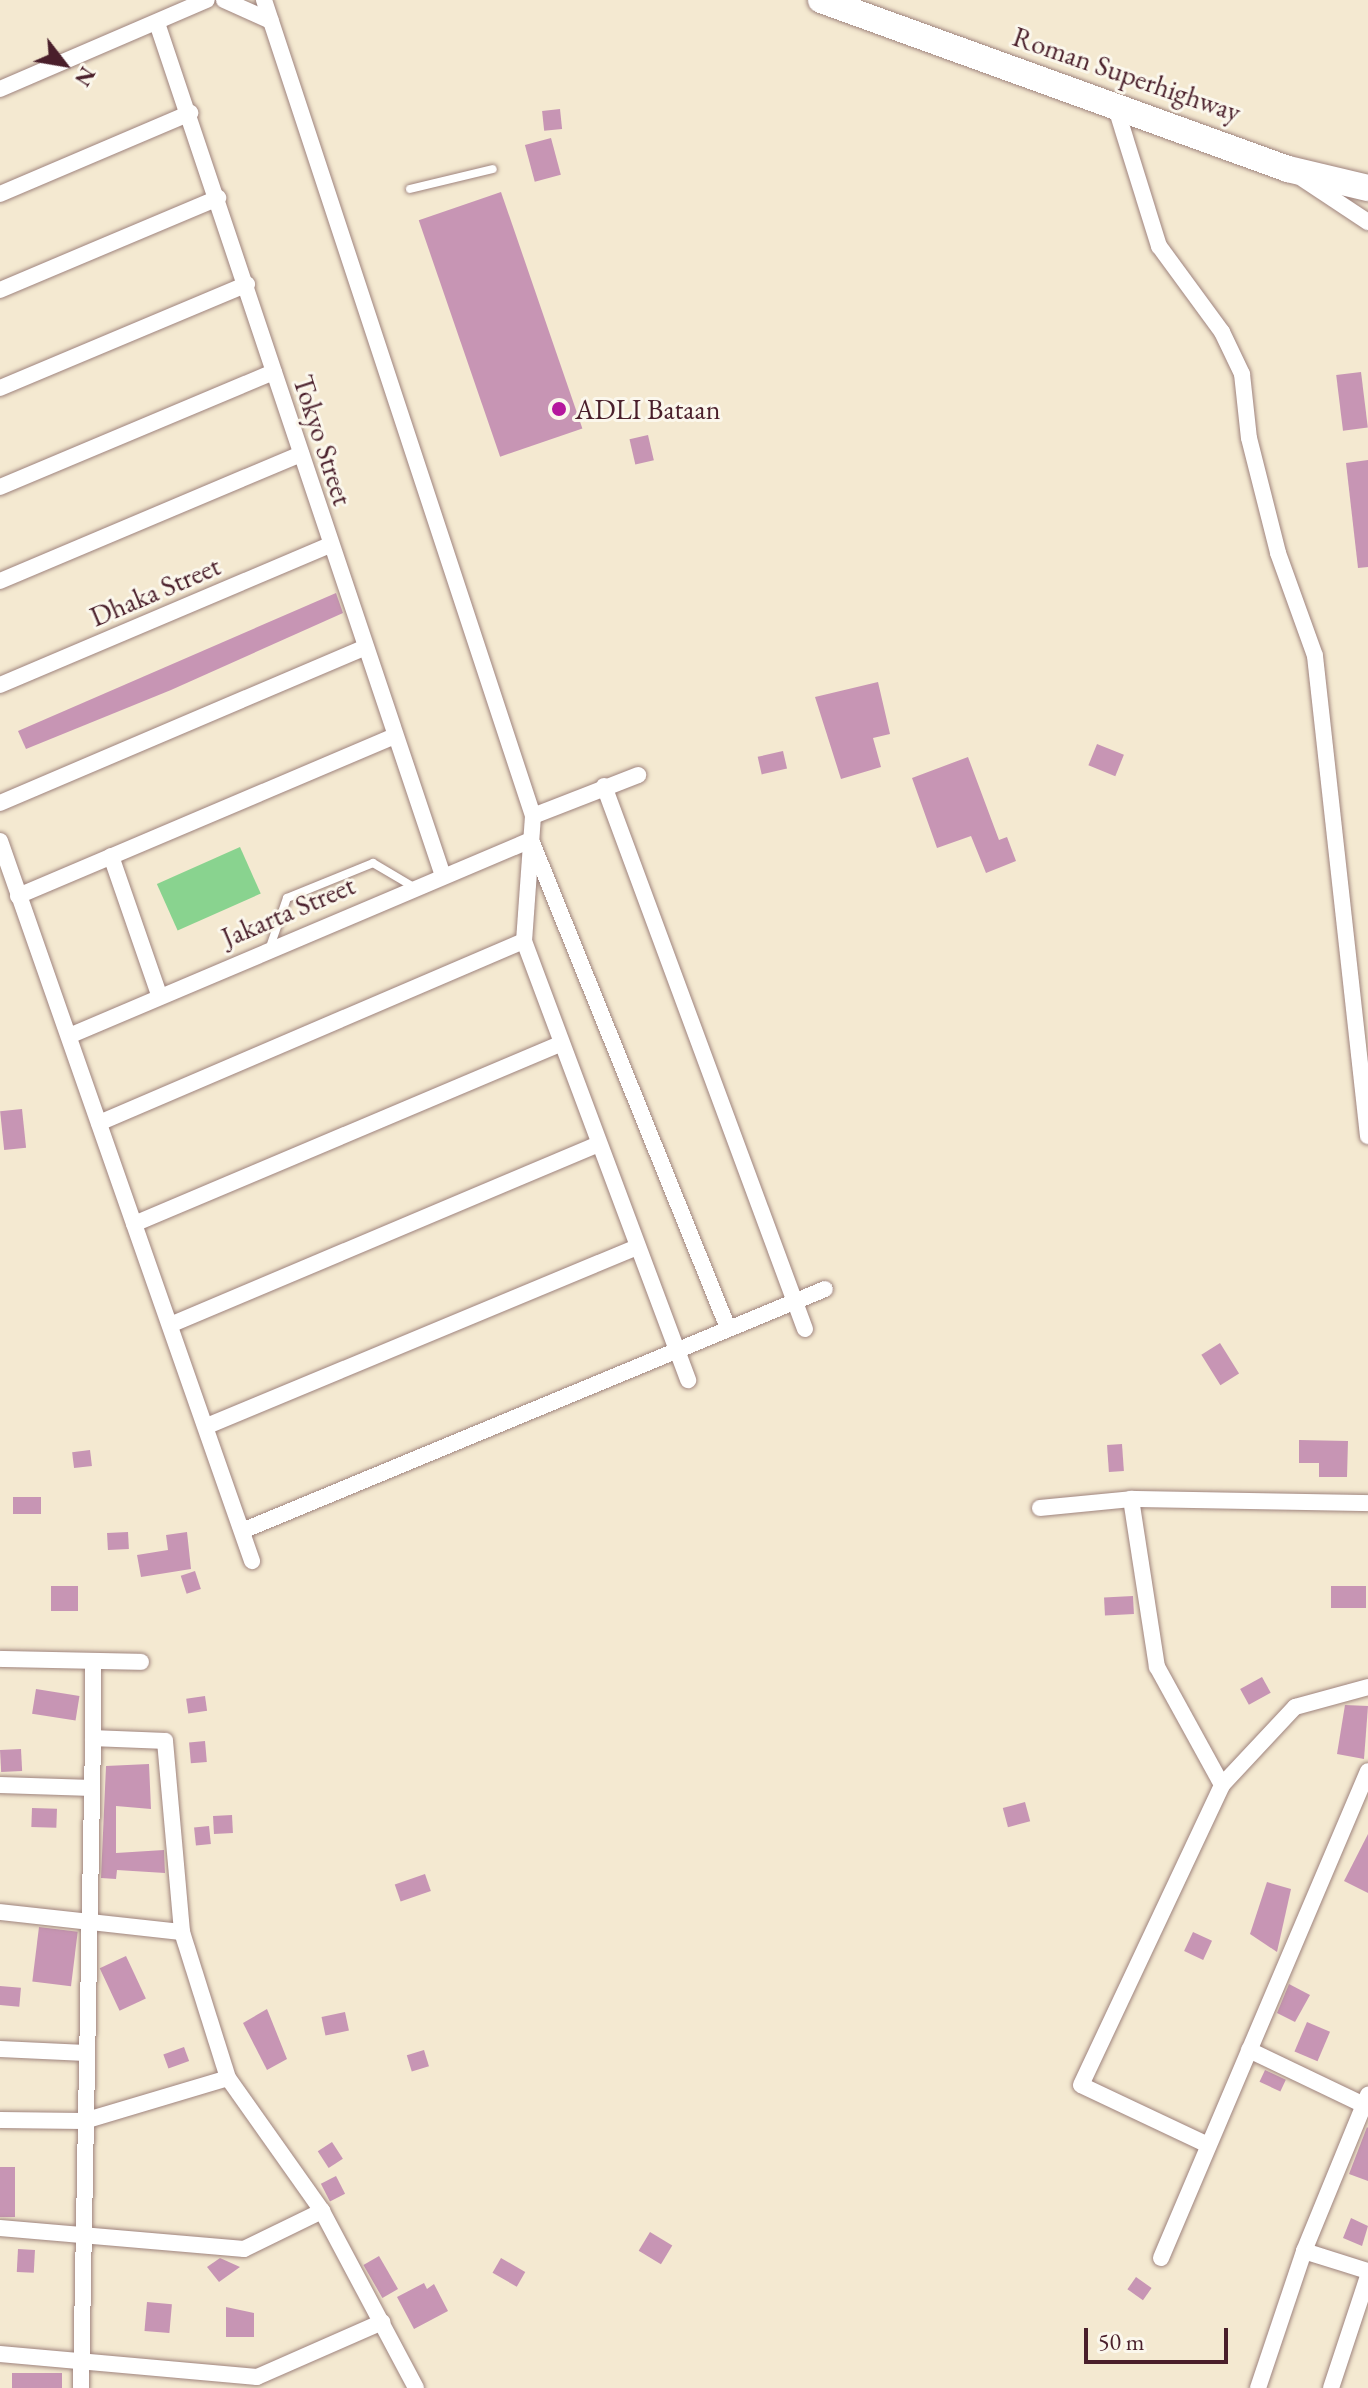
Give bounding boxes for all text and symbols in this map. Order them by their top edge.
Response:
street label: Roman Superhighway [1009,19,1245,129]
north arrow [24,24,104,104]
text: N [68,62,102,92]
street label: Tokyo Street [286,371,360,509]
place label: ADLI Bataan [575,392,720,426]
marker: ADLI Bataan [550,400,568,418]
street label: Dhaka Street [85,549,225,633]
street label: Jakarta Street [216,868,360,954]
scale bar [1088,2312,1232,2362]
text: 50 m [1098,2326,1145,2357]

